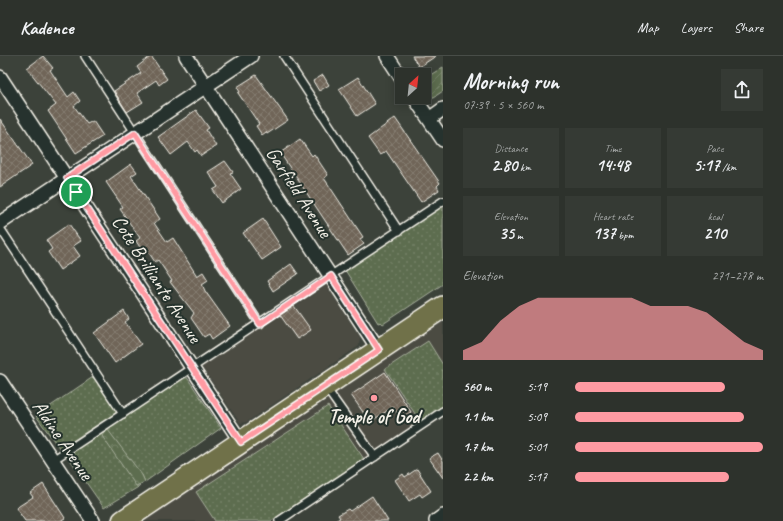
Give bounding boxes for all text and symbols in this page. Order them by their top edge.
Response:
text: Kadence [20,16,74,40]
text: Map [637,19,659,36]
text: Layers [681,19,712,36]
text: Share [734,19,763,36]
north arrow [395,68,431,104]
map controls [395,68,431,104]
text: Morning run [463,68,559,96]
button: share [721,69,763,111]
text: 07:39 · 5 × 560 m [463,97,544,113]
text: Distance [495,141,527,155]
text: Time [605,141,621,155]
text: Pace [707,141,723,155]
street label: Garfield Avenue [260,142,338,243]
text: 2.80 [491,155,517,176]
text: 14:48 [596,155,630,176]
text: 5:17 [693,155,719,176]
text: km [517,160,531,174]
text: /km [719,160,737,174]
pin [59,175,93,209]
icon: arrive [65,181,87,203]
text: Elevation [494,209,528,223]
text: Heart rate [593,209,633,223]
text: kcal [708,209,722,223]
street label: Cote Brilliante Avenue [106,211,208,349]
text: 35 [499,223,514,244]
text: 137 [593,223,616,244]
text: 210 [704,223,726,244]
text: m [514,228,523,242]
text: bpm [616,228,633,242]
text: Elevation [463,268,503,284]
text: 271–278 m [712,268,763,284]
text: 560 m [463,379,491,395]
text: 5:19 [527,379,547,395]
marker: Temple of God [369,393,379,403]
street label: Aldine Avenue [27,395,100,486]
place label: Temple of God [328,404,424,429]
text: 1.1 km [463,409,493,425]
text: 5:09 [527,409,547,425]
text: 1.7 km [463,439,493,455]
text: 5:01 [527,439,547,455]
text: 2.2 km [463,469,493,485]
text: 5:17 [527,469,547,485]

